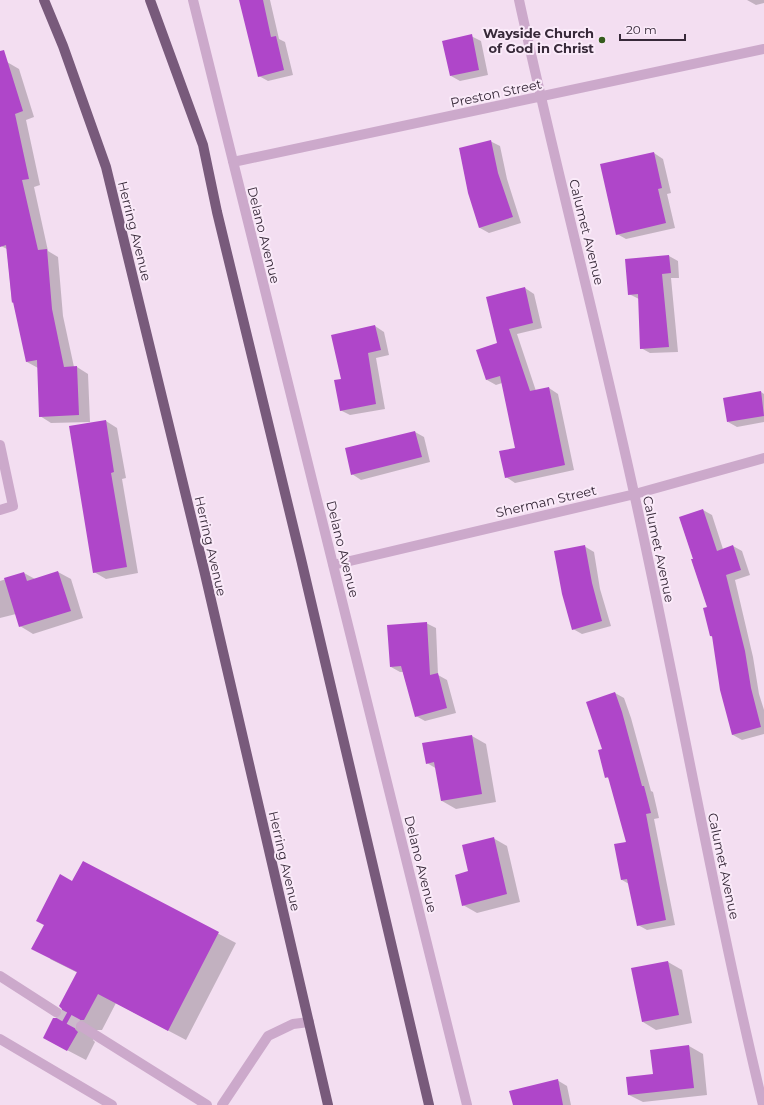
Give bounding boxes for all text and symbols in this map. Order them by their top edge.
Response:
scale bar [620,16,685,42]
text: 20 m [626,22,657,37]
place label: Wayside Church of God in Christ [483,25,594,56]
marker: Wayside Church of God in Christ [597,35,607,45]
street label: Preston Street [449,76,543,110]
street label: Calumet Avenue [566,177,608,287]
street label: Herring Avenue [115,179,155,283]
street label: Delano Avenue [244,185,284,285]
street label: Sherman Street [494,482,598,520]
street label: Herring Avenue [192,494,230,598]
street label: Calumet Avenue [640,494,678,604]
street label: Delano Avenue [323,499,363,599]
street label: Herring Avenue [266,809,304,913]
street label: Calumet Avenue [705,811,743,921]
street label: Delano Avenue [401,814,441,914]

